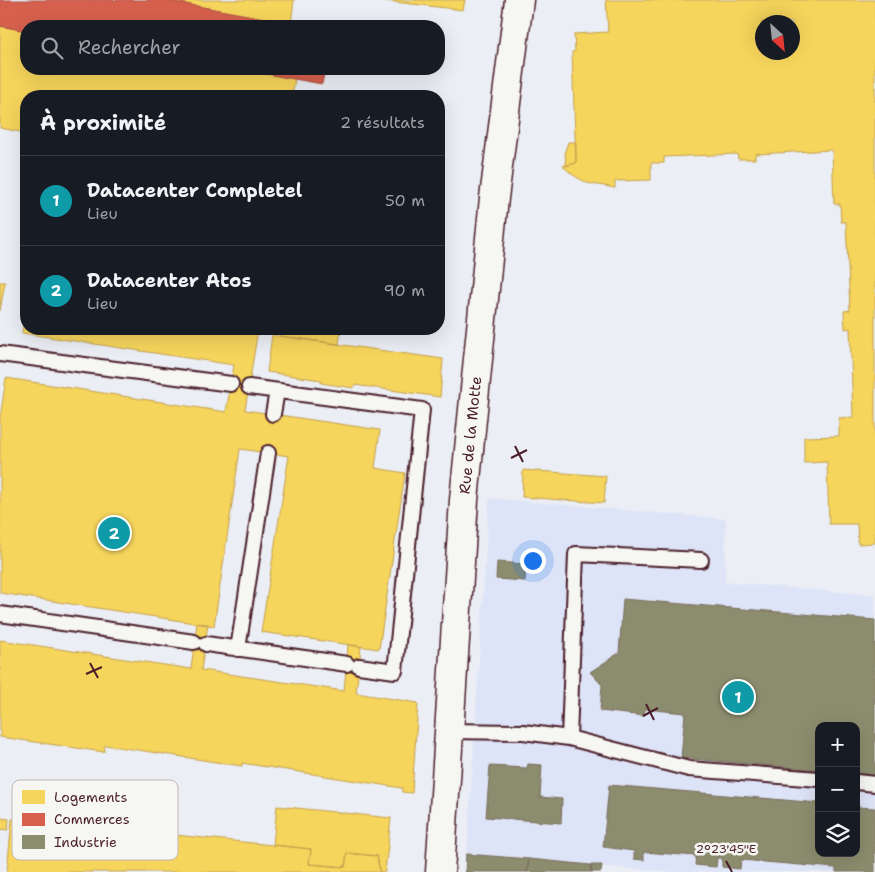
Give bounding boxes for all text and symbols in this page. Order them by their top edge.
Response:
north arrow [755,15,800,60]
search box [20,20,445,75]
icon: search [38,34,66,62]
text: Rechercher [78,35,181,60]
text: À proximité [40,109,166,137]
text: 2 résultats [340,112,425,133]
text: Datacenter Completel [87,178,302,203]
text: 1 [52,190,60,211]
text: 50 m [385,190,425,211]
text: Lieu [87,203,118,224]
text: Datacenter Atos [87,268,251,293]
text: 2 [50,280,62,301]
text: 90 m [384,280,425,301]
text: Lieu [87,293,118,314]
street label: Rue de la Motte [455,375,486,495]
pin: 2 [98,514,130,552]
your location [520,548,546,574]
pin: 1 [722,678,754,716]
map controls [815,722,860,857]
button: + [815,722,860,767]
button: − [815,767,860,812]
legend [12,780,178,860]
text: Logements [54,788,127,806]
text: Commerces [54,810,130,828]
button: layers [815,812,860,857]
text: Industrie [54,833,117,851]
text: 2°23'45"E [696,841,756,857]

